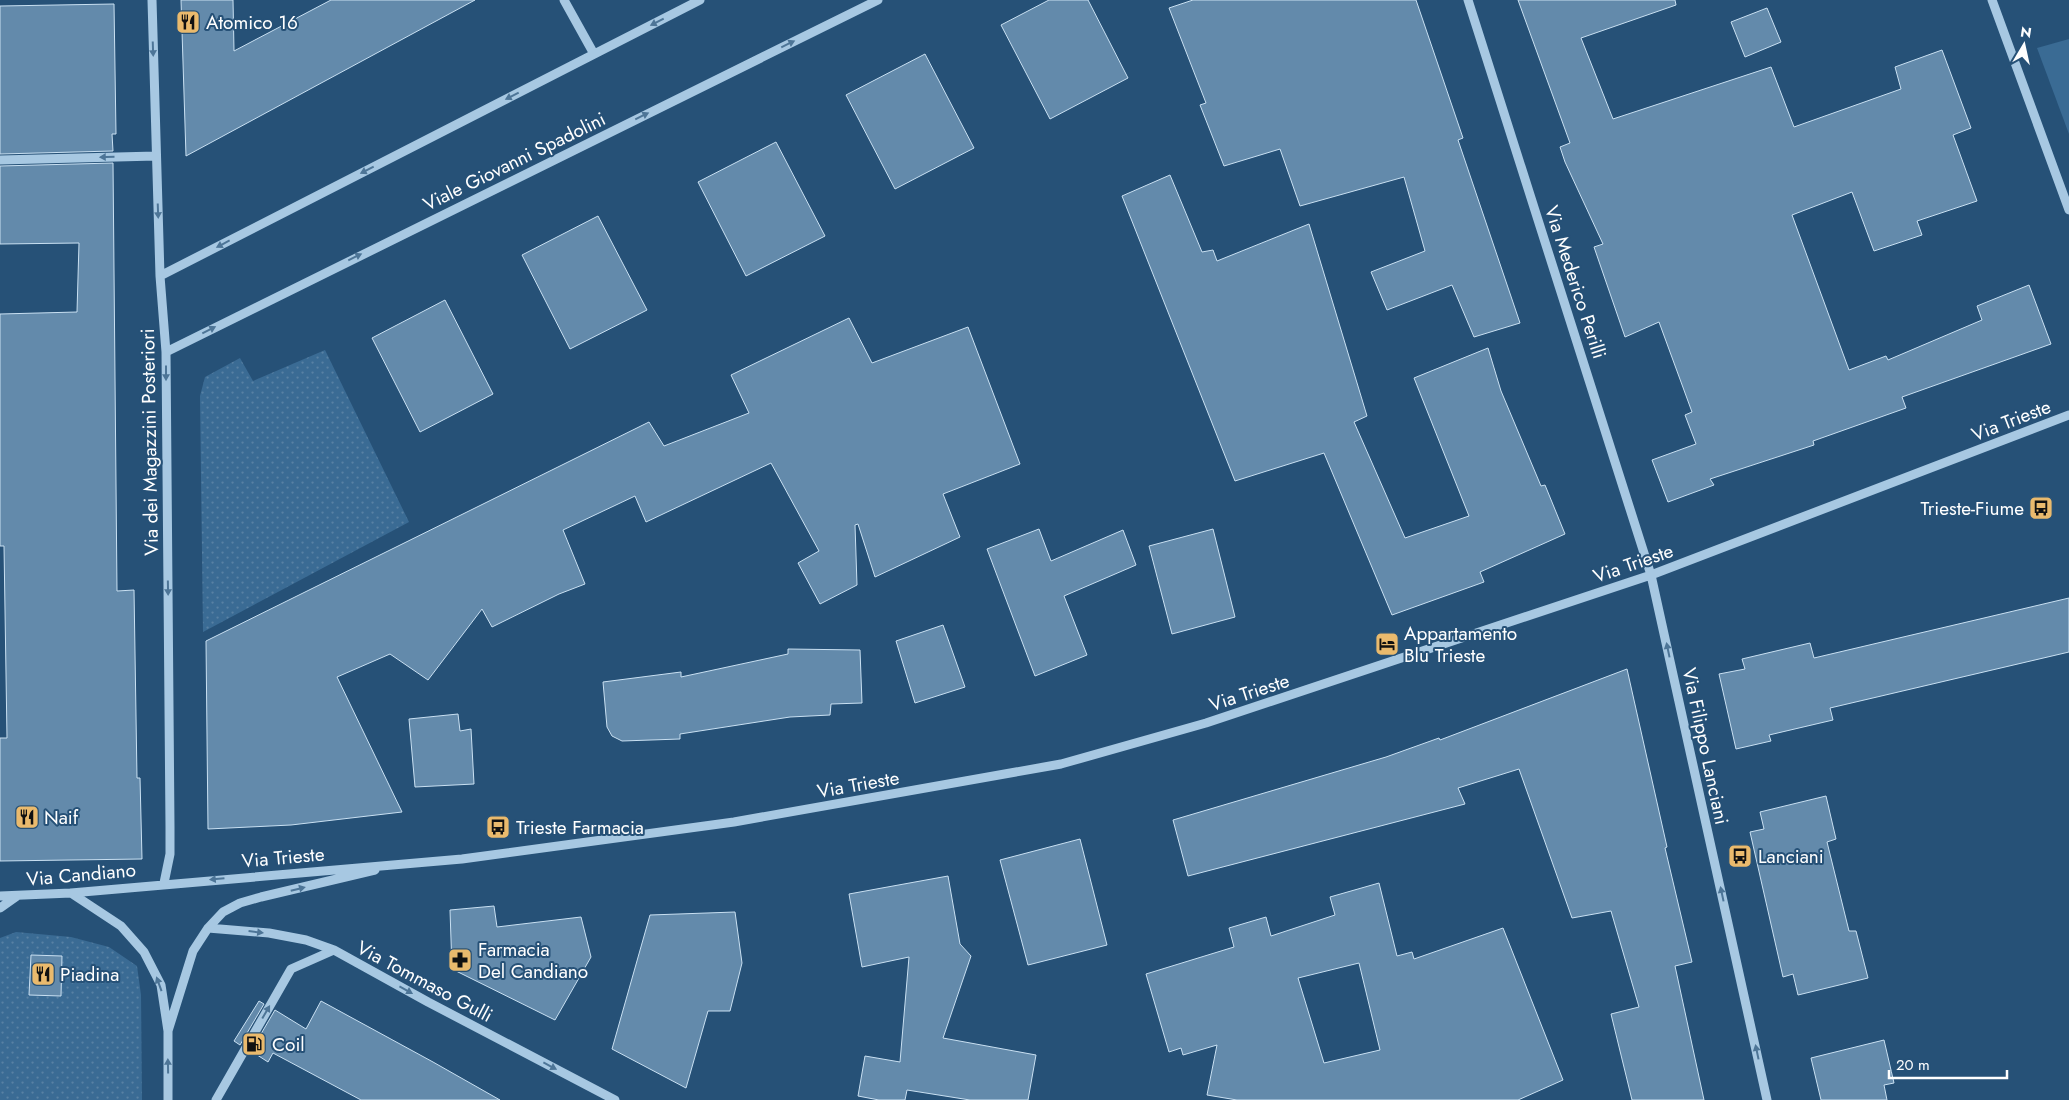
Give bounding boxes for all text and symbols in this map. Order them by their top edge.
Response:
restaurant icon: Atomico 16 [175,9,201,35]
place label: Atomico 16 [206,9,298,36]
one-way arrow [650,18,664,26]
north arrow [1999,20,2049,70]
text: N [2019,21,2033,43]
one-way arrow [781,40,795,48]
one-way arrow [149,41,157,57]
one-way arrow [505,92,519,100]
street label: Viale Giovanni Spadolini [418,105,610,217]
one-way arrow [635,112,649,120]
one-way arrow [99,154,115,162]
one-way arrow [360,166,374,174]
street label: Via Mederico Perilli [1538,202,1613,362]
one-way arrow [154,203,162,219]
one-way arrow [215,240,230,248]
one-way arrow [348,253,362,261]
one-way arrow [202,326,217,334]
street label: Via dei Magazzini Posteriori [134,328,165,556]
one-way arrow [162,366,170,382]
street label: Via Trieste [1968,393,2055,448]
place label: Trieste-Fiume [1920,495,2024,522]
bus stop icon: Trieste-Fiume [2028,495,2054,521]
street label: Via Trieste [1590,537,1677,590]
one-way arrow [164,581,172,597]
place label: Appartamento Blu Trieste [1404,620,1517,669]
hotel icon: Appartamento Blu Trieste [1374,631,1400,657]
one-way arrow [1664,642,1672,657]
street label: Via Filippo Lanciani [1676,665,1735,827]
street label: Via Trieste [1206,667,1293,718]
street label: Via Trieste [815,764,901,805]
restaurant icon: Naif [14,804,40,830]
place label: Naif [44,804,79,831]
bus stop icon: Trieste Farmacia [485,814,511,840]
place label: Trieste Farmacia [516,814,644,841]
street label: Via Trieste [241,840,326,875]
bus stop icon: Lanciani [1727,843,1753,869]
place label: Lanciani [1758,843,1824,870]
street label: Via Candiano [25,856,137,893]
one-way arrow [208,875,224,883]
one-way arrow [290,885,305,893]
one-way arrow [1718,886,1726,901]
one-way arrow [249,928,265,936]
street label: Via Tommaso Gulli [352,934,498,1029]
place label: Farmacia Del Candiano [478,936,588,985]
pharmacy icon: Farmacia Del Candiano [447,947,473,973]
restaurant icon: Piadina [30,961,56,987]
place label: Piadina [60,961,119,988]
one-way arrow [155,976,163,991]
one-way arrow [399,986,413,994]
one-way arrow [262,1005,271,1019]
fuel station icon: Coil [241,1031,267,1057]
place label: Coil [272,1031,305,1058]
one-way arrow [1752,1044,1760,1060]
scale bar [1889,1048,2006,1080]
text: 20 m [1896,1054,1930,1076]
one-way arrow [164,1057,172,1073]
one-way arrow [543,1062,557,1070]

